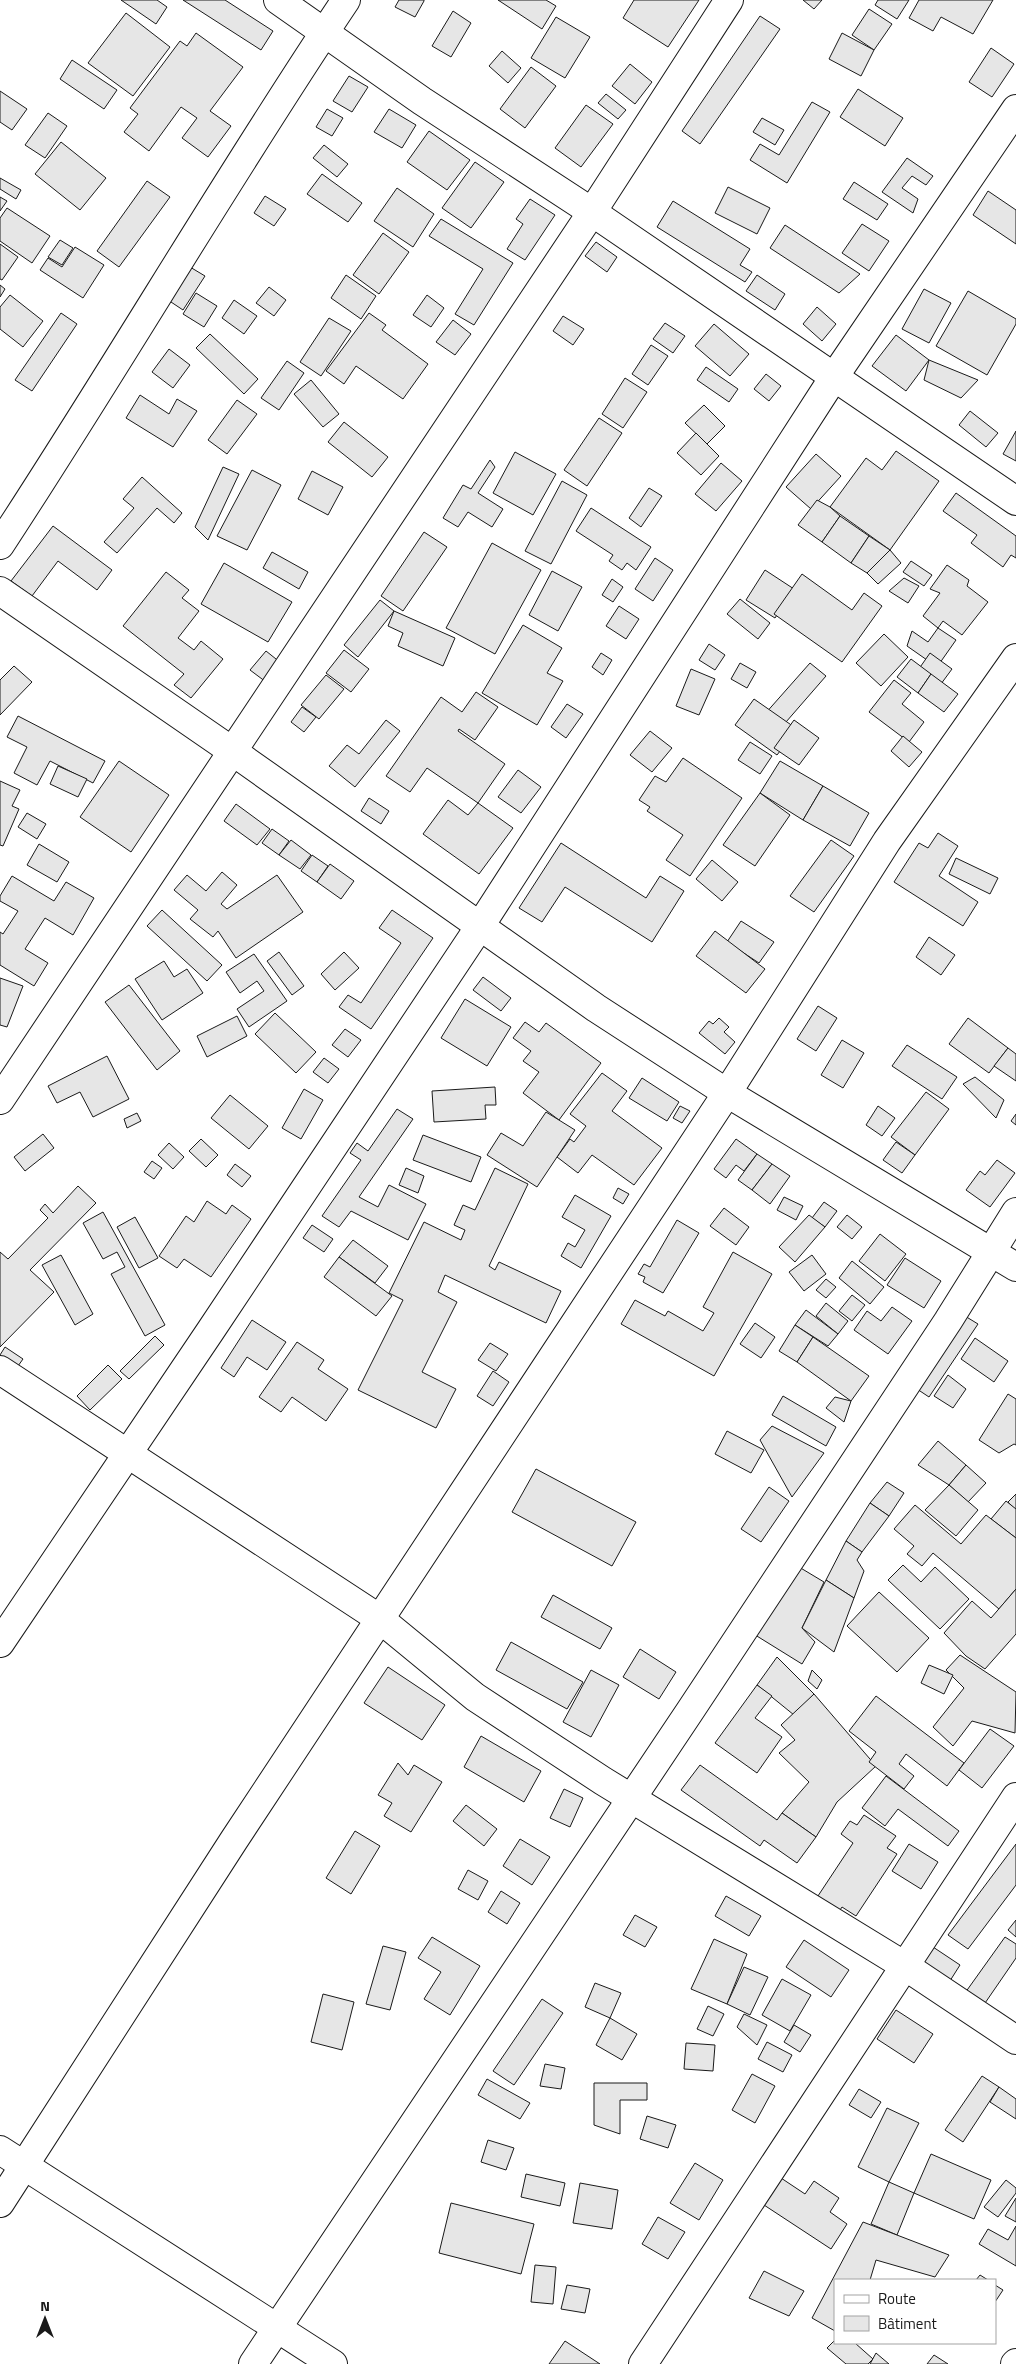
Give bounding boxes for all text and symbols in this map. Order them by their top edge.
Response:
legend [834,2279,996,2344]
text: Route [878,2287,916,2310]
north arrow [20,2294,70,2344]
text: N [40,2295,50,2316]
text: Bâtiment [878,2312,937,2335]

